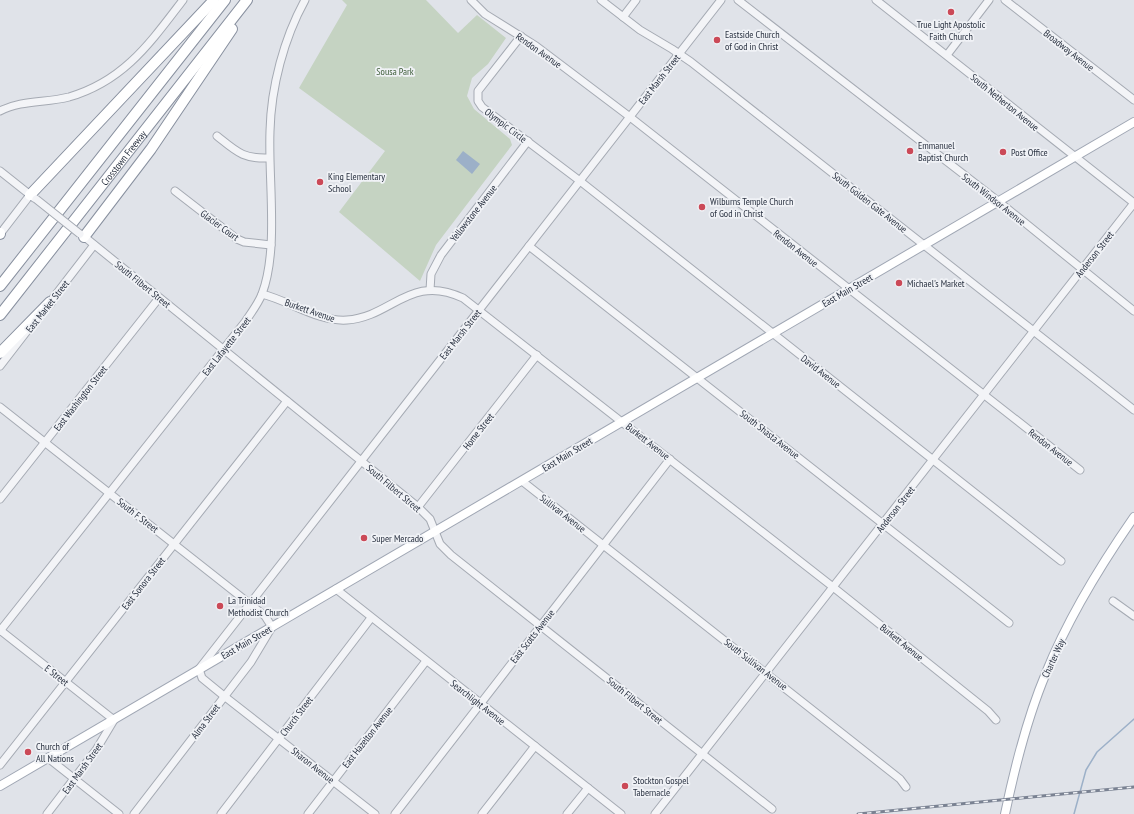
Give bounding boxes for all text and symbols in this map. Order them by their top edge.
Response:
marker: True Light Apostolic Faith Church [946,7,956,17]
place label: True Light Apostolic Faith Church [917,18,986,43]
street label: Broadway Avenue [1041,27,1097,74]
place label: Eastside Church of God in Christ [725,28,780,53]
street label: Rendon Avenue [513,30,564,71]
marker: Eastside Church of God in Christ [712,35,722,45]
street label: East Marsh Street [636,51,683,107]
park label: Sousa Park [376,65,414,78]
street label: South Netherton Avenue [968,71,1042,134]
street label: Olympic Circle [482,105,529,146]
street label: Crosstown Freeway [98,128,150,188]
place label: Emmanuel Baptist Church [918,139,968,164]
marker: Emmanuel Baptist Church [905,146,915,156]
place label: Post Office [1011,146,1048,159]
marker: Post Office [998,147,1008,157]
street label: South Golden Gate Avenue [830,169,910,236]
place label: King Elementary School [328,170,385,195]
street label: South Windsor Avenue [959,170,1028,228]
marker: King Elementary School [315,177,325,187]
street label: Yellowstone Avenue [447,182,500,244]
place label: Wilburns Temple Church of God in Christ [710,195,793,220]
marker: Wilburns Temple Church of God in Christ [697,202,707,212]
street label: Glacier Court [198,207,242,244]
street label: Rendon Avenue [771,227,821,270]
street label: Anderson Street [1072,228,1117,280]
street label: South Filbert Street [112,258,173,311]
street label: East Main Street [820,271,875,310]
street label: East Market Street [23,277,72,335]
place label: Michael's Market [907,277,965,290]
marker: Michael's Market [894,278,904,288]
street label: Burkett Avenue [283,296,337,325]
street label: East Marsh Street [437,306,484,362]
street label: East Lafayette Street [199,314,254,378]
street label: David Avenue [798,352,843,391]
street label: East Washington Street [51,363,110,434]
street label: South Shasta Avenue [737,407,802,462]
street label: Home Street [460,410,497,452]
street label: Burkett Avenue [623,420,672,463]
street label: Rendon Avenue [1026,426,1076,469]
street label: East Main Street [540,434,595,474]
street label: South Filbert Street [364,462,424,515]
street label: Anderson Street [873,483,918,535]
street label: Sullivan Avenue [537,491,588,535]
street label: South F Street [114,495,161,536]
place label: Super Mercado [372,532,423,545]
marker: Super Mercado [359,533,369,543]
street label: East Sonora Street [119,554,168,612]
place label: La Trinidad Methodist Church [228,594,289,619]
marker: La Trinidad Methodist Church [215,601,225,611]
street label: East Scotts Avenue [507,607,557,666]
street label: Burkett Avenue [877,621,926,664]
street label: East Main Street [219,623,274,662]
street label: South Sullivan Avenue [721,636,790,693]
street label: Charter Way [1039,636,1068,680]
street label: E Street [42,662,72,689]
street label: South Filbert Street [604,674,665,727]
street label: Searchlight Avenue [448,677,508,728]
street label: Church Street [277,693,316,739]
street label: Alma Street [188,701,223,741]
street label: East Hazelton Avenue [339,704,395,771]
place label: Church of All Nations [36,740,75,765]
street label: East Marsh Street [59,740,106,796]
street label: Sharon Avenue [288,744,337,786]
marker: Church of All Nations [23,747,33,757]
place label: Stockton Gospel Tabernacle [633,774,689,799]
marker: Stockton Gospel Tabernacle [620,781,630,791]

